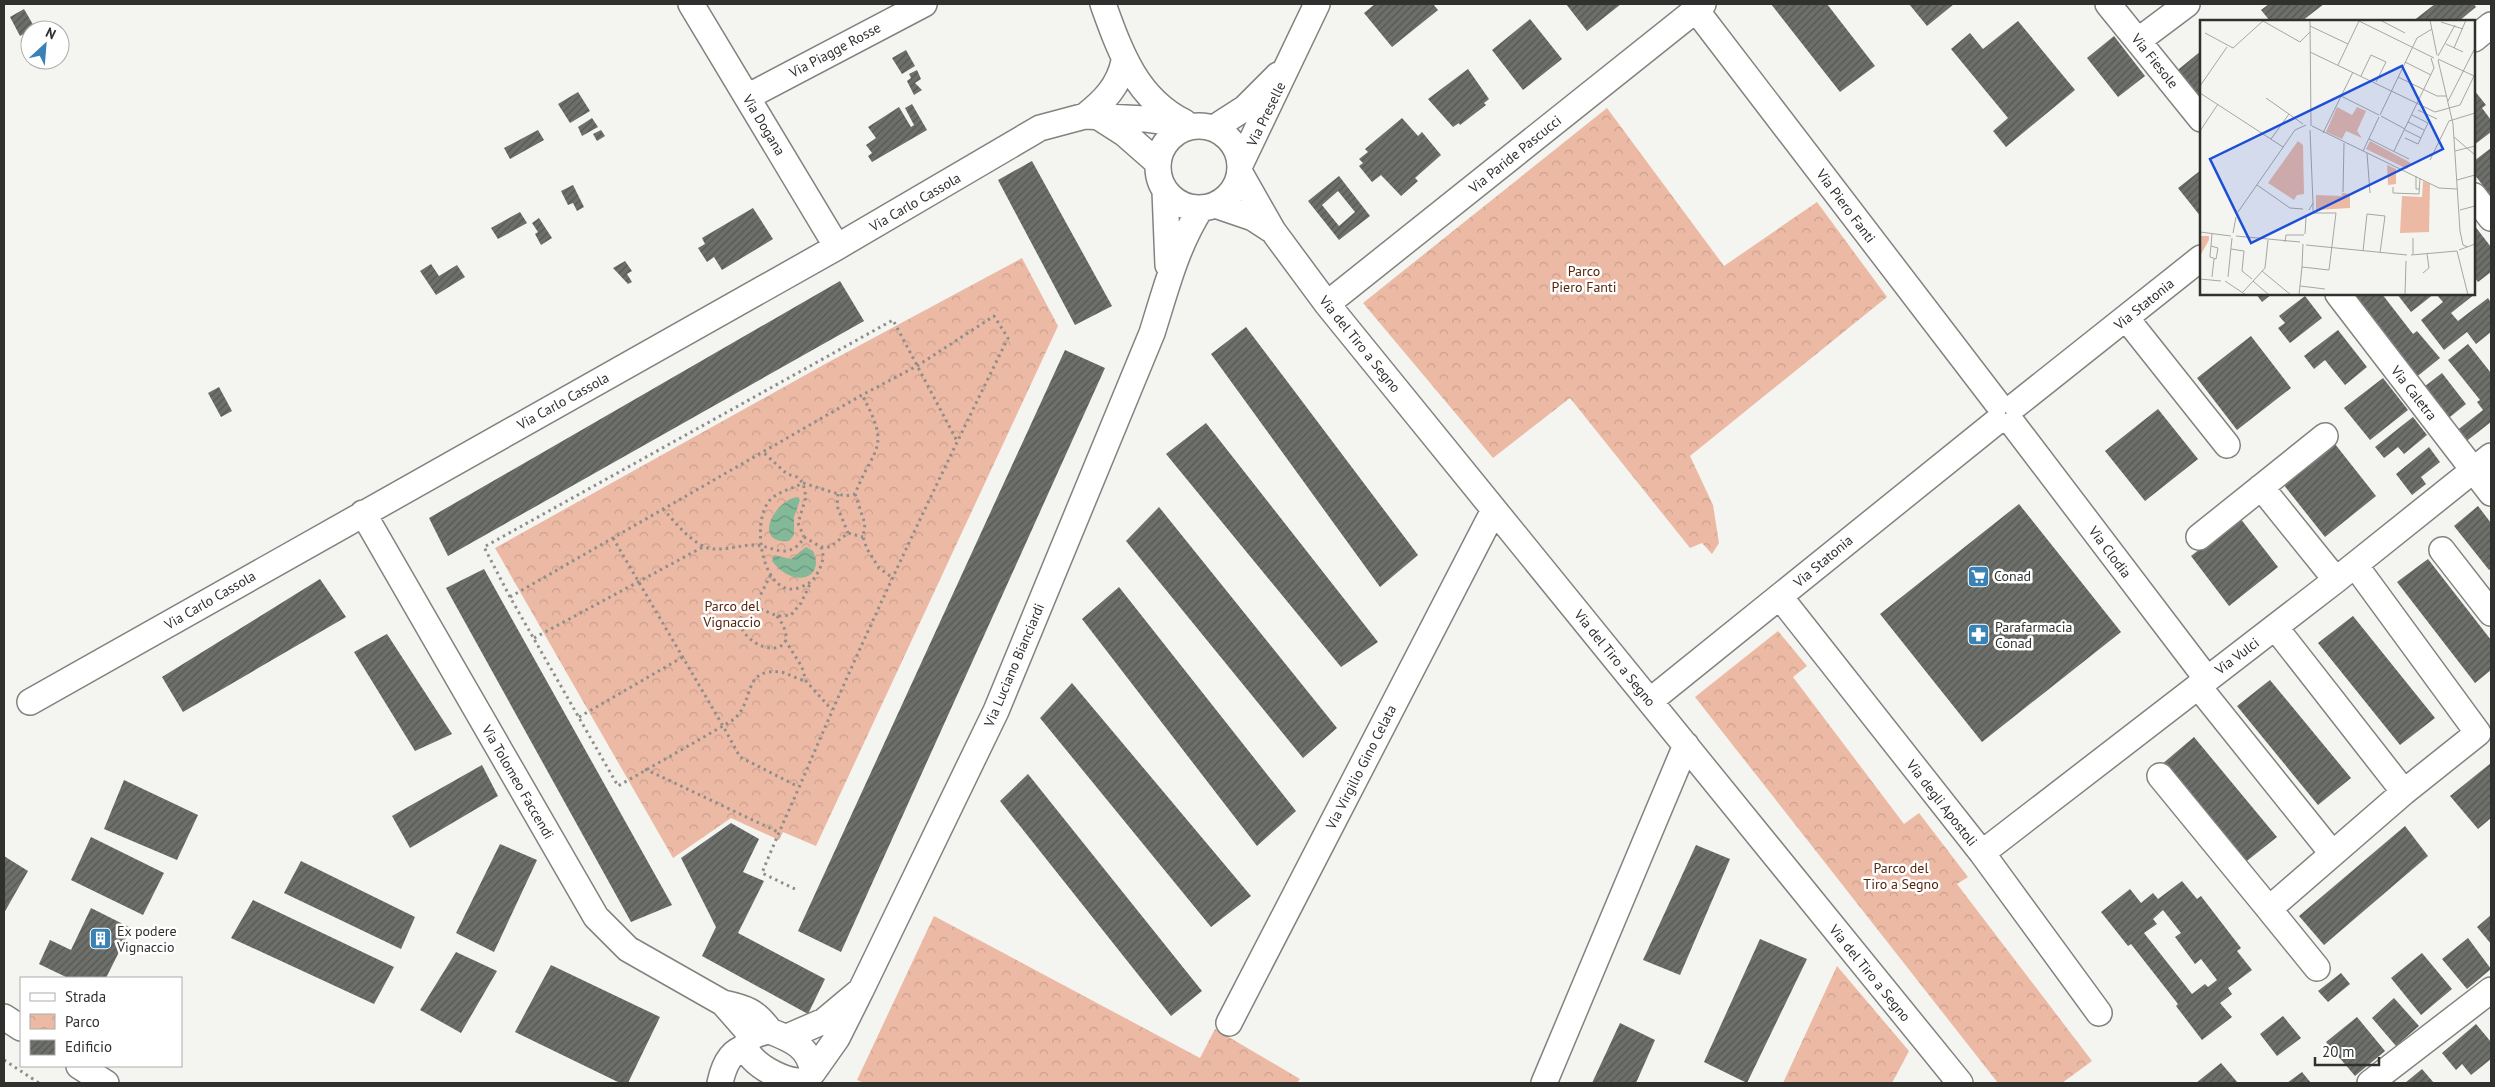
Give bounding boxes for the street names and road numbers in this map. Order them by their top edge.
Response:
street label: Via Piagge Rosse [785,18,884,82]
street label: Via Fiesole [2127,29,2182,92]
street label: Via Preselle [1242,79,1289,150]
street label: Via Dogana [738,90,789,159]
street label: Via Paride Pascucci [1464,111,1565,197]
street label: Via Piero Fanti [1812,165,1879,246]
street label: Via Carlo Cassola [865,169,964,236]
street label: Via Statonia [2110,274,2178,334]
street label: Via del Tiro a Segno [1315,291,1405,396]
street label: Via Caletra [2386,361,2441,424]
street label: Via Carlo Cassola [513,368,612,434]
street label: Via Clodia [2084,522,2135,581]
street label: Via Statonia [1789,531,1856,592]
street label: Via Carlo Cassola [160,567,259,634]
street label: Via Luciano Bianciardi [979,601,1048,730]
street label: Via del Tiro a Segno [1570,605,1660,710]
street label: Via Vulci [2210,633,2263,679]
street label: Via Virgilio Gino Celata [1321,702,1400,833]
street label: Via Tolomeo Faccendi [477,721,558,842]
street label: Via degli Apostoli [1902,755,1981,850]
street label: Via del Tiro a Segno [1825,920,1915,1025]

